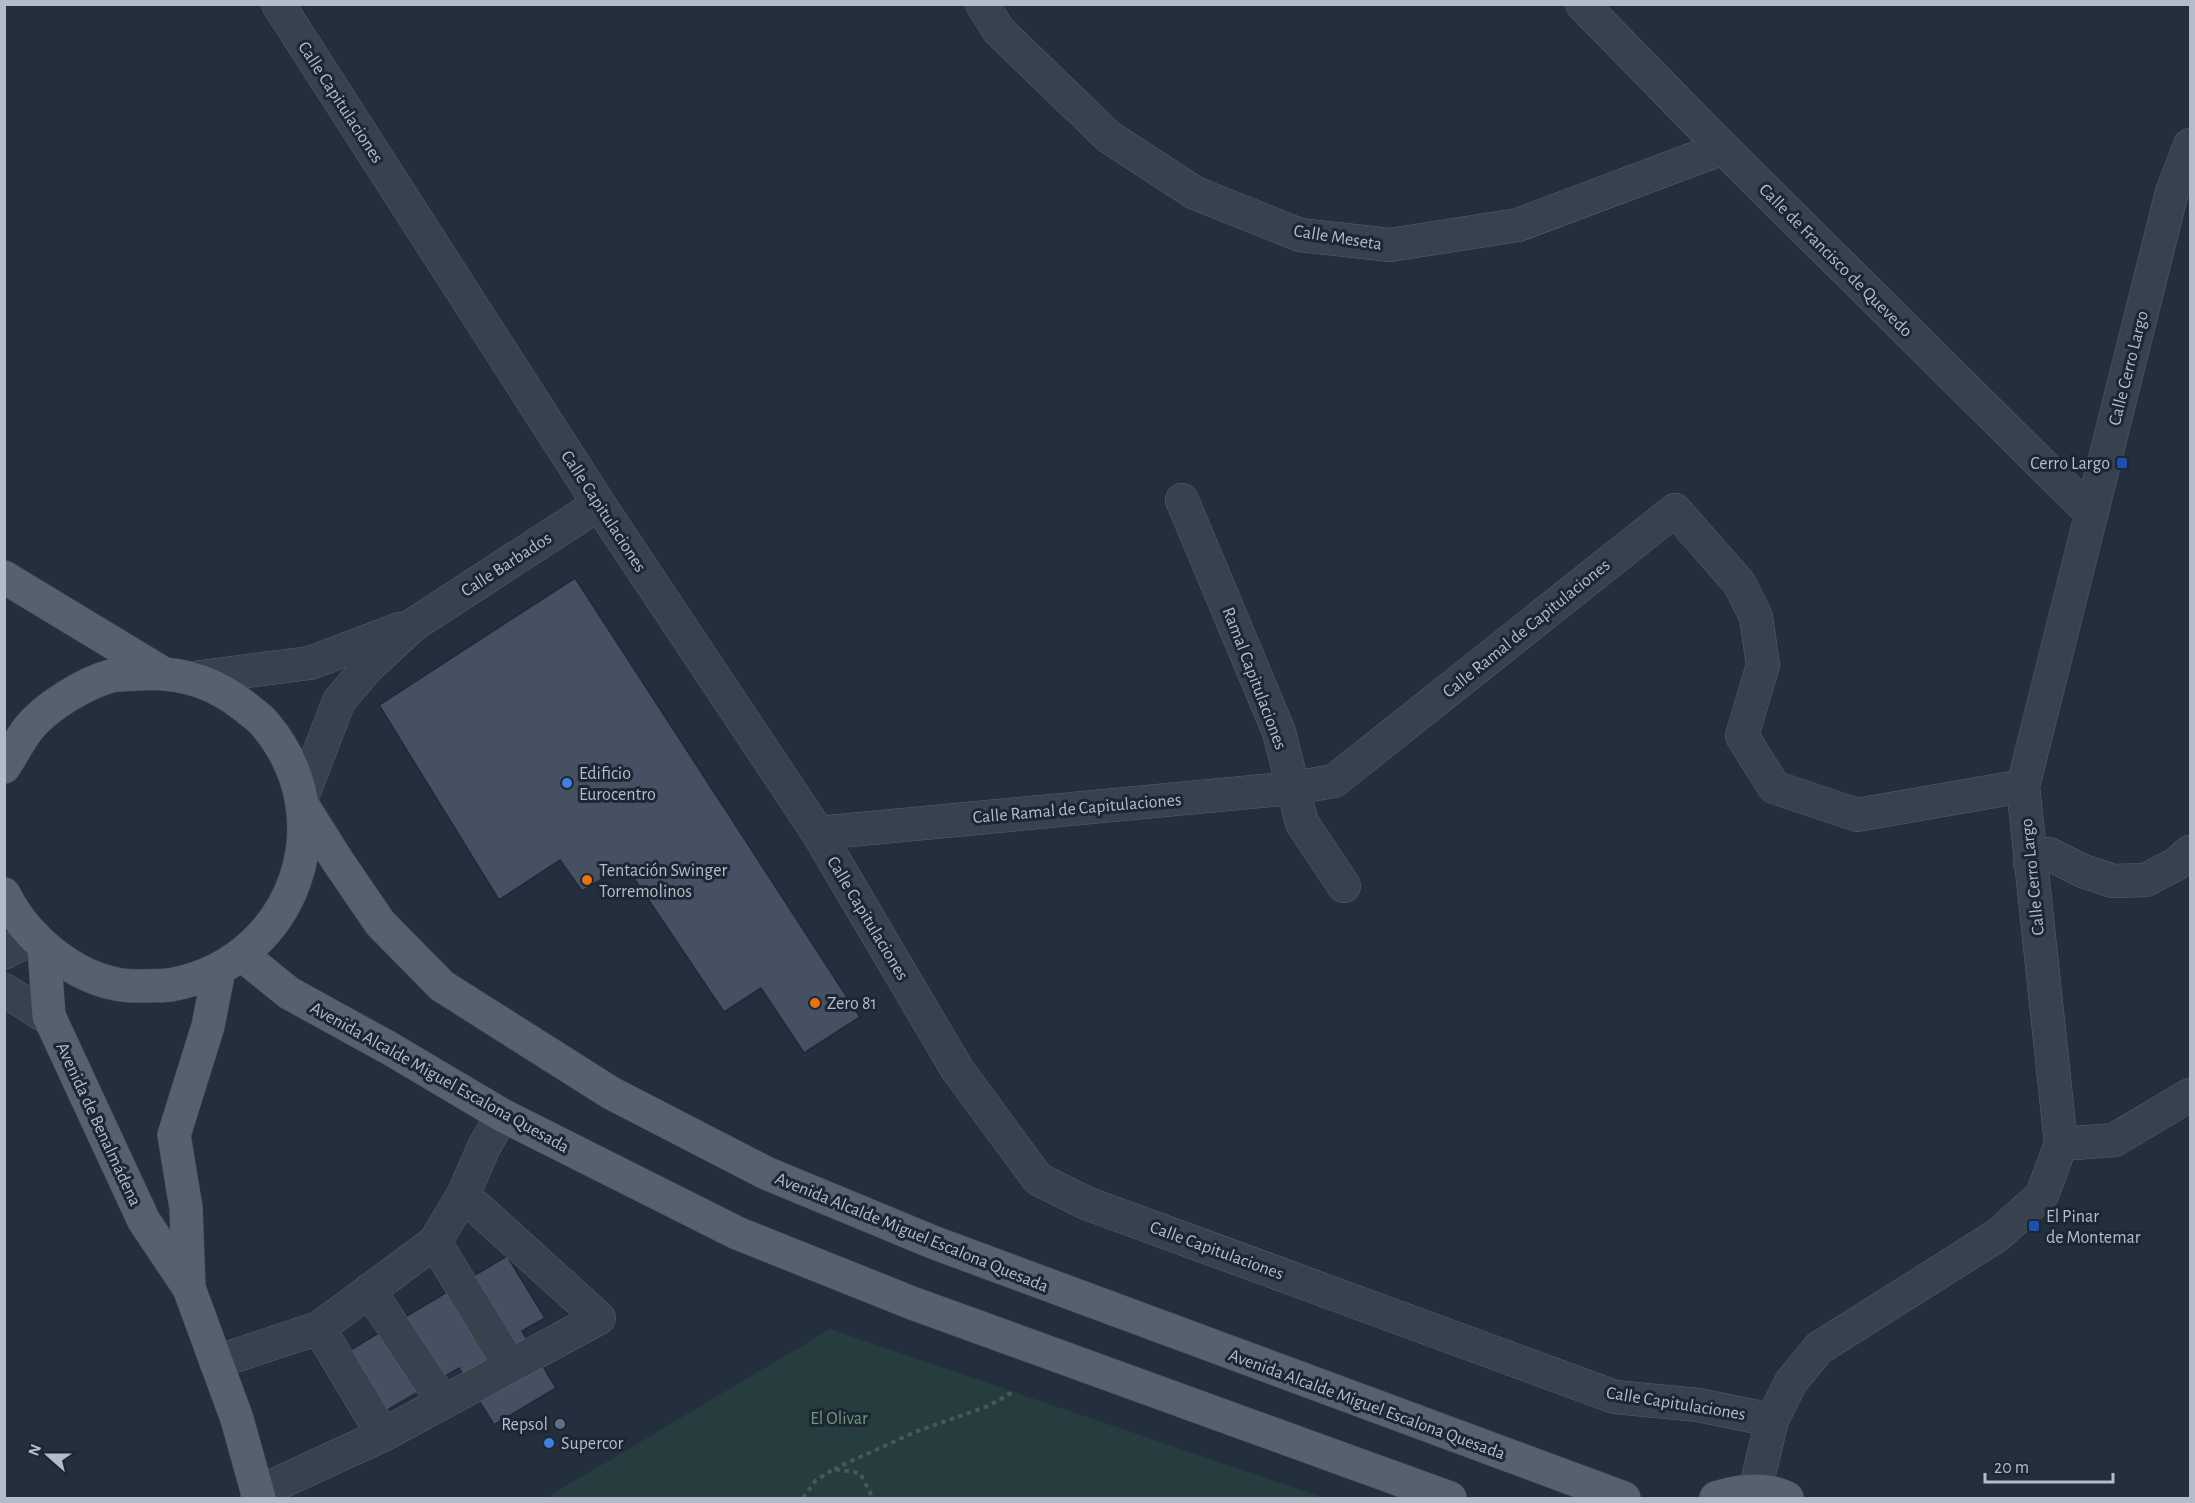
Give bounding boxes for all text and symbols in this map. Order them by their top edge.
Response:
street label: Calle Capitulaciones [294,39,386,167]
street label: Calle de Francisco de Quevedo [1755,181,1916,341]
street label: Calle Meseta [1292,222,1383,254]
street label: Calle Cerro Largo [2106,309,2152,427]
street label: Calle Capitulaciones [557,448,649,576]
place label: Cerro Largo [2030,455,2110,473]
marker: Cerro Largo [2115,456,2129,470]
street label: Calle Barbados [458,529,555,601]
street label: Calle Ramal de Capitulaciones [1440,556,1614,702]
street label: Ramal Capitulaciones [1219,605,1290,752]
place label: Edificio Eurocentro [579,765,656,804]
marker: Edificio Eurocentro [560,776,574,790]
street label: Calle Ramal de Capitulaciones [972,791,1182,827]
street label: Calle Cerro Largo [2018,817,2048,936]
street label: Calle Capitulaciones [823,853,911,984]
place label: Tentación Swinger Torremolinos [599,862,727,901]
marker: Tentación Swinger Torremolinos [580,873,594,887]
place label: Zero 81 [827,995,877,1013]
marker: Zero 81 [808,996,822,1010]
street label: Avenida Alcalde Miguel Escalona Quesada [307,999,572,1157]
street label: Avenida de Benalmádena [52,1040,144,1209]
street label: Avenida Alcalde Miguel Escalona Quesada [773,1170,1051,1296]
place label: El Pinar de Montemar [2046,1208,2141,1247]
street label: Calle Capitulaciones [1147,1218,1286,1283]
marker: El Pinar de Montemar [2027,1219,2041,1233]
street label: Avenida Alcalde Miguel Escalona Quesada [1226,1346,1507,1463]
street label: Calle Capitulaciones [1605,1384,1747,1424]
park label: El Olivar [810,1410,868,1428]
place label: Repsol [501,1416,548,1434]
marker: Repsol [553,1417,567,1431]
north arrow [18,1425,78,1485]
place label: Supercor [561,1435,624,1453]
marker: Supercor [542,1436,556,1450]
text: N [25,1442,44,1458]
scale bar [1985,1446,2112,1484]
text: 20 m [1994,1459,2029,1477]

